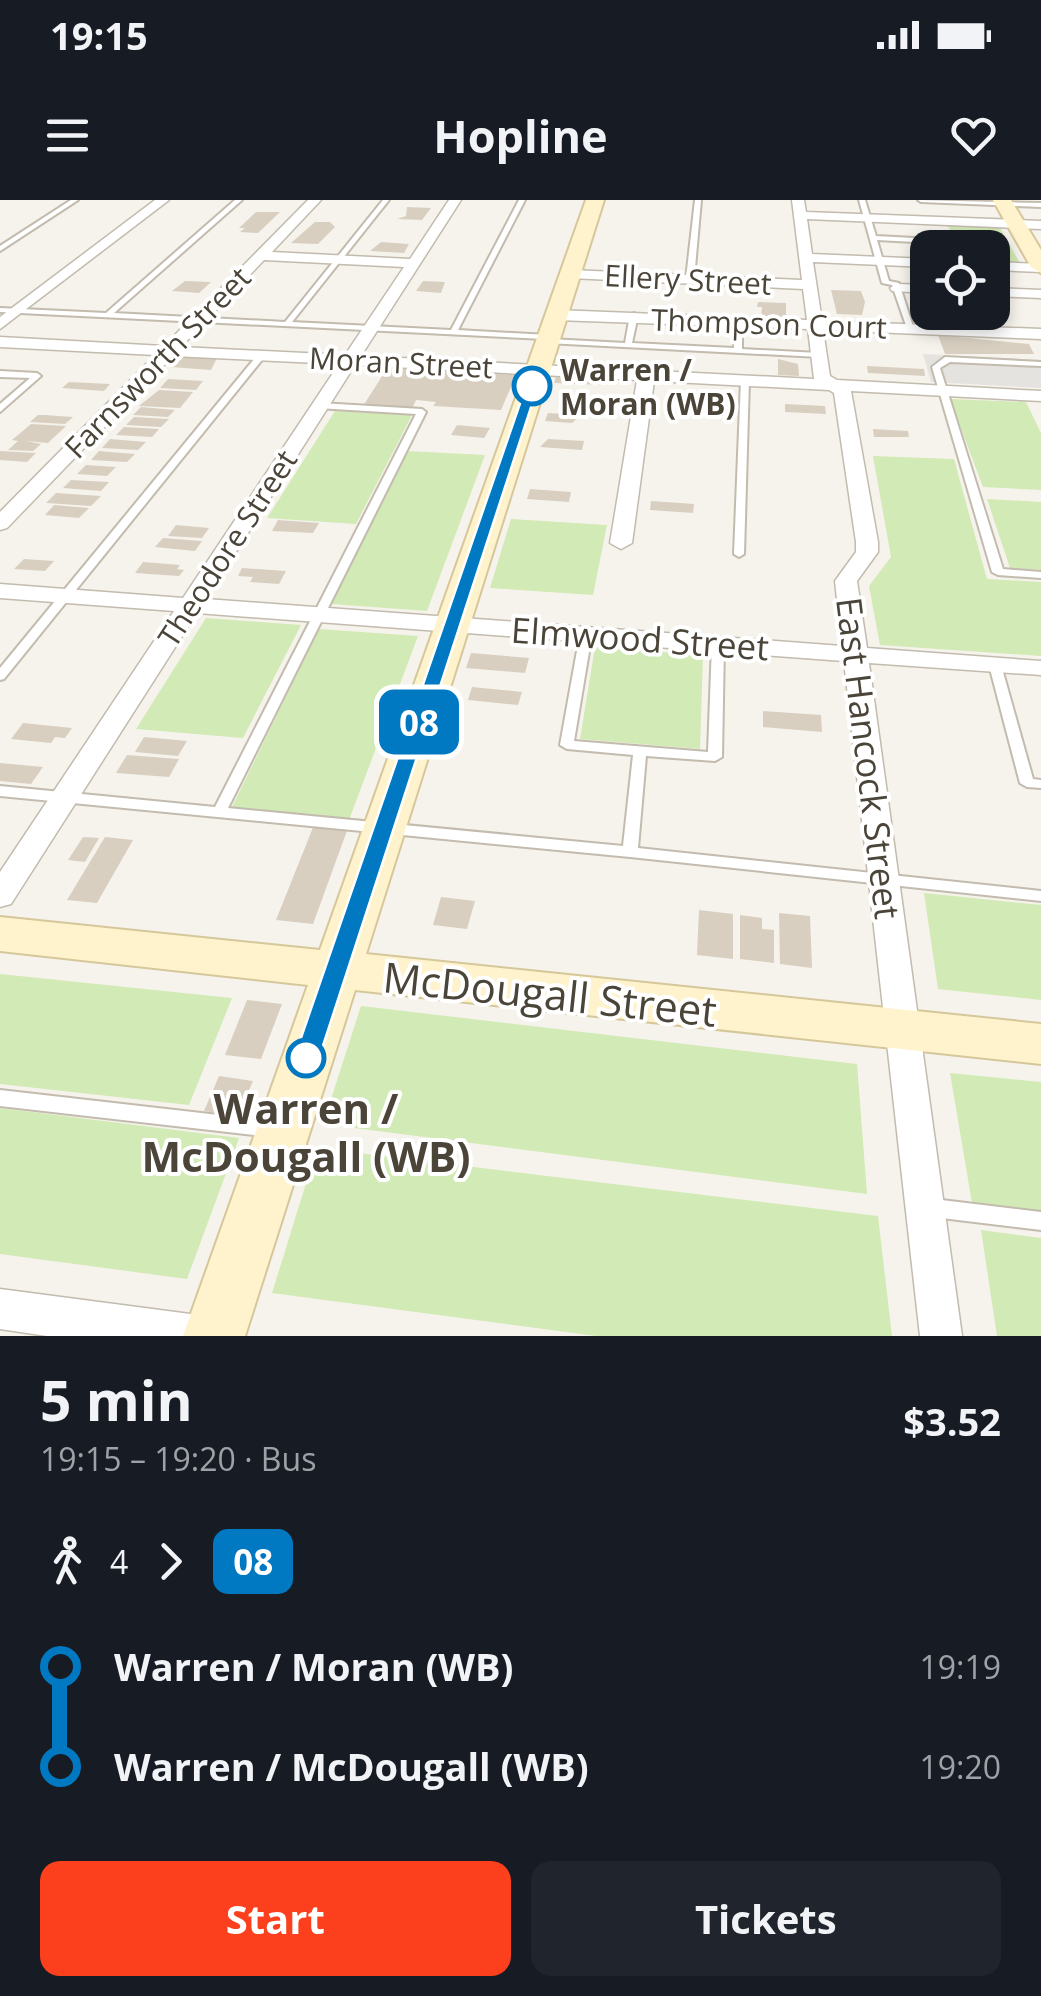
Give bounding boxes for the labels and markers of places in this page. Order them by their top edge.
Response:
place label: Warren / Moran (WB) [560,349,736,424]
marker: Warren / Moran (WB) [513,367,551,405]
marker: Warren / McDougall (WB) [287,1039,325,1077]
place label: Warren / McDougall (WB) [142,1079,470,1184]

